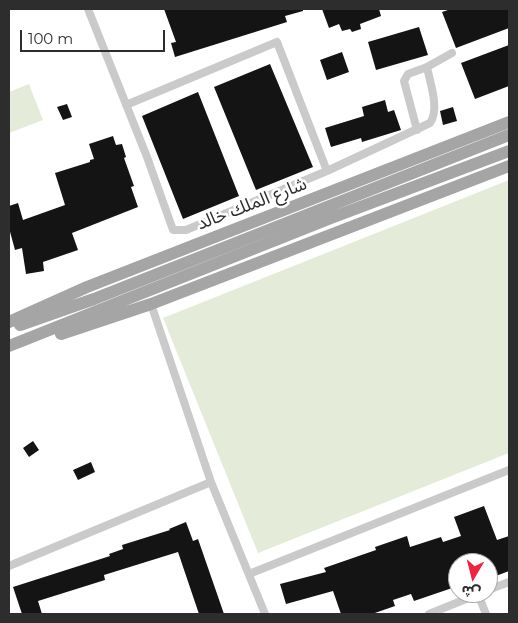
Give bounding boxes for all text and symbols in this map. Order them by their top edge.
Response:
scale bar [22,20,168,52]
text: 100 m [28,29,73,48]
street label: شارع الملك خالد [194,173,310,235]
north arrow [448,553,498,603]
text: ش [460,582,482,602]

